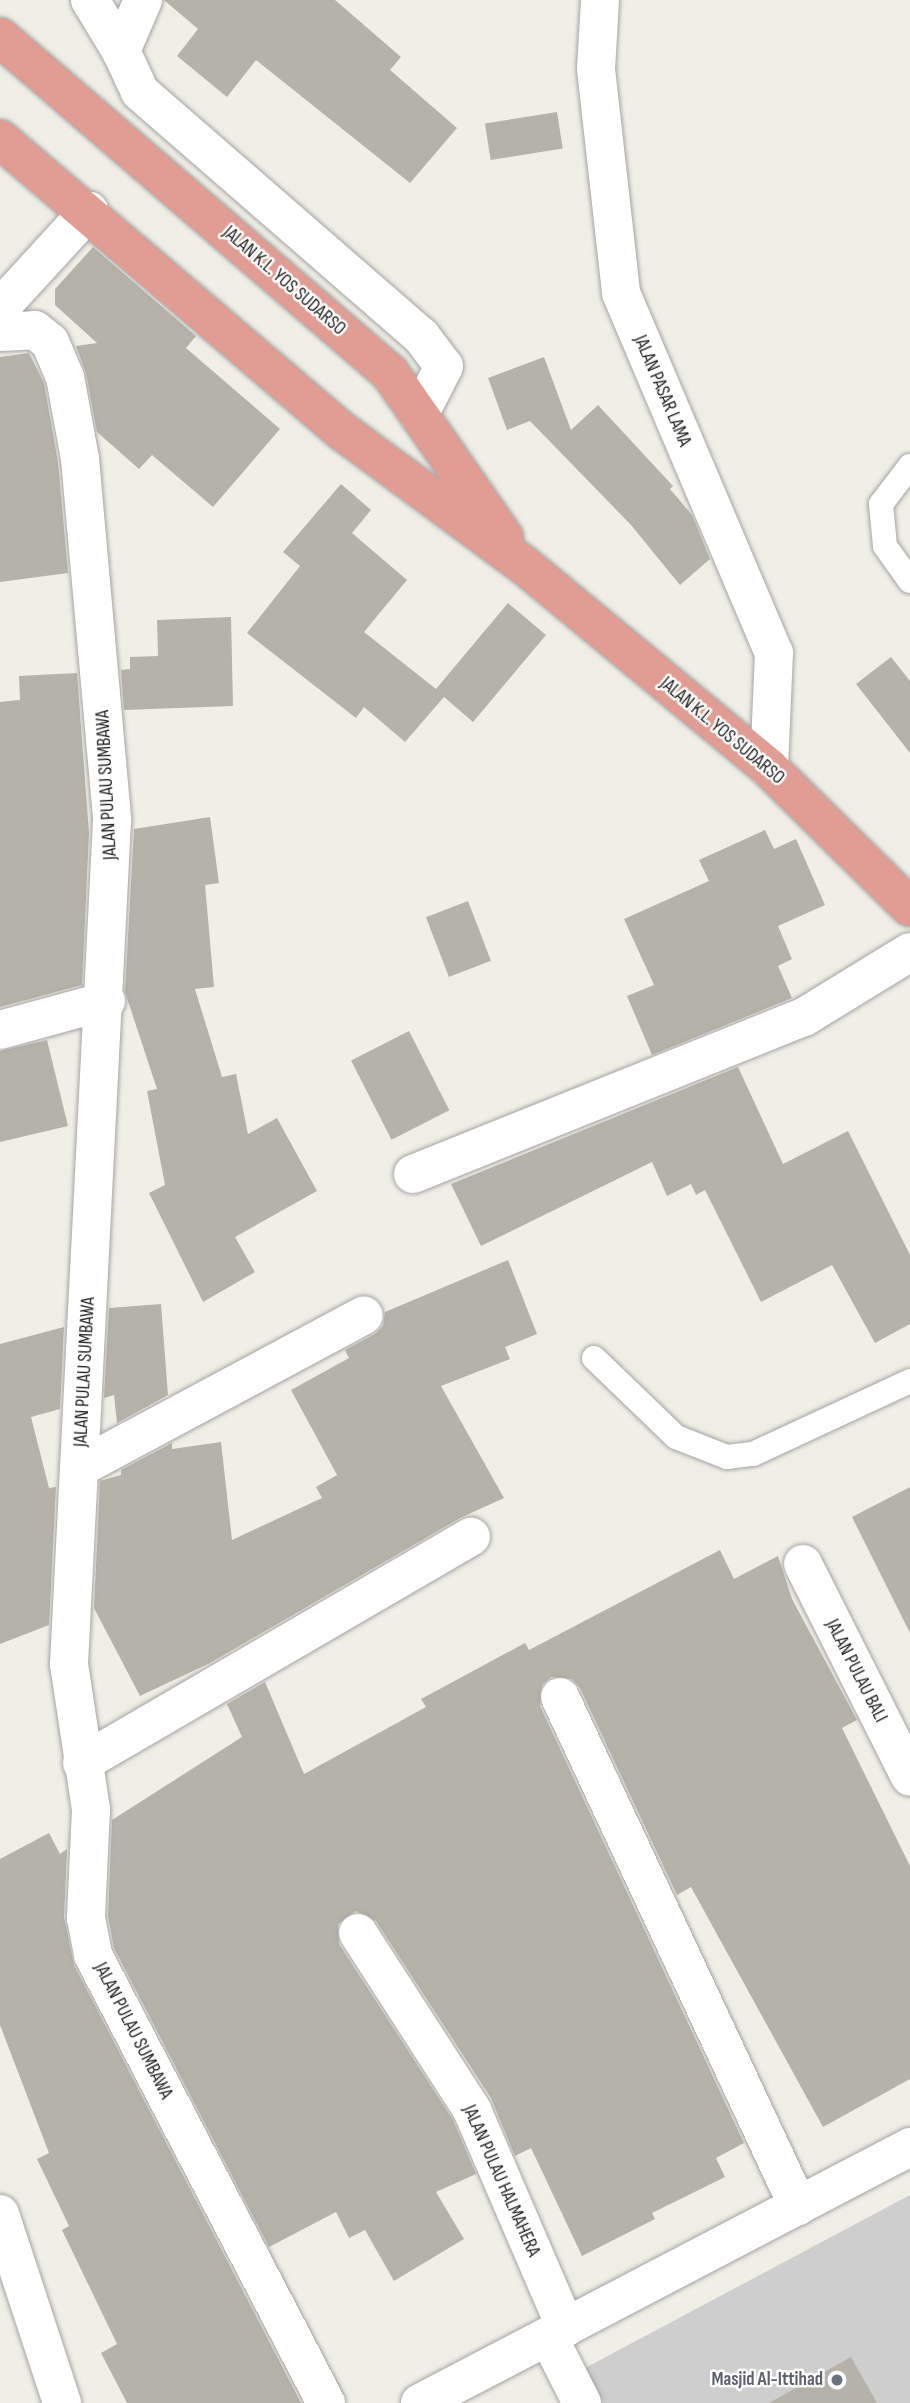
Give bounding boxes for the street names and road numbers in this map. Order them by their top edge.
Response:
street label: JALAN K.L. YOS SUDARSO [218,221,350,341]
street label: JALAN PASAR LAMA [628,332,696,450]
street label: JALAN K.L. YOS SUDARSO [655,672,789,790]
street label: JALAN PULAU SUMBAWA [92,709,122,861]
street label: JALAN PULAU SUMBAWA [70,1296,100,1448]
street label: JALAN PULAU BALI [820,1616,892,1726]
street label: JALAN PULAU SUMBAWA [89,1959,177,2103]
street label: JALAN PULAU HALMAHERA [457,2102,545,2260]

